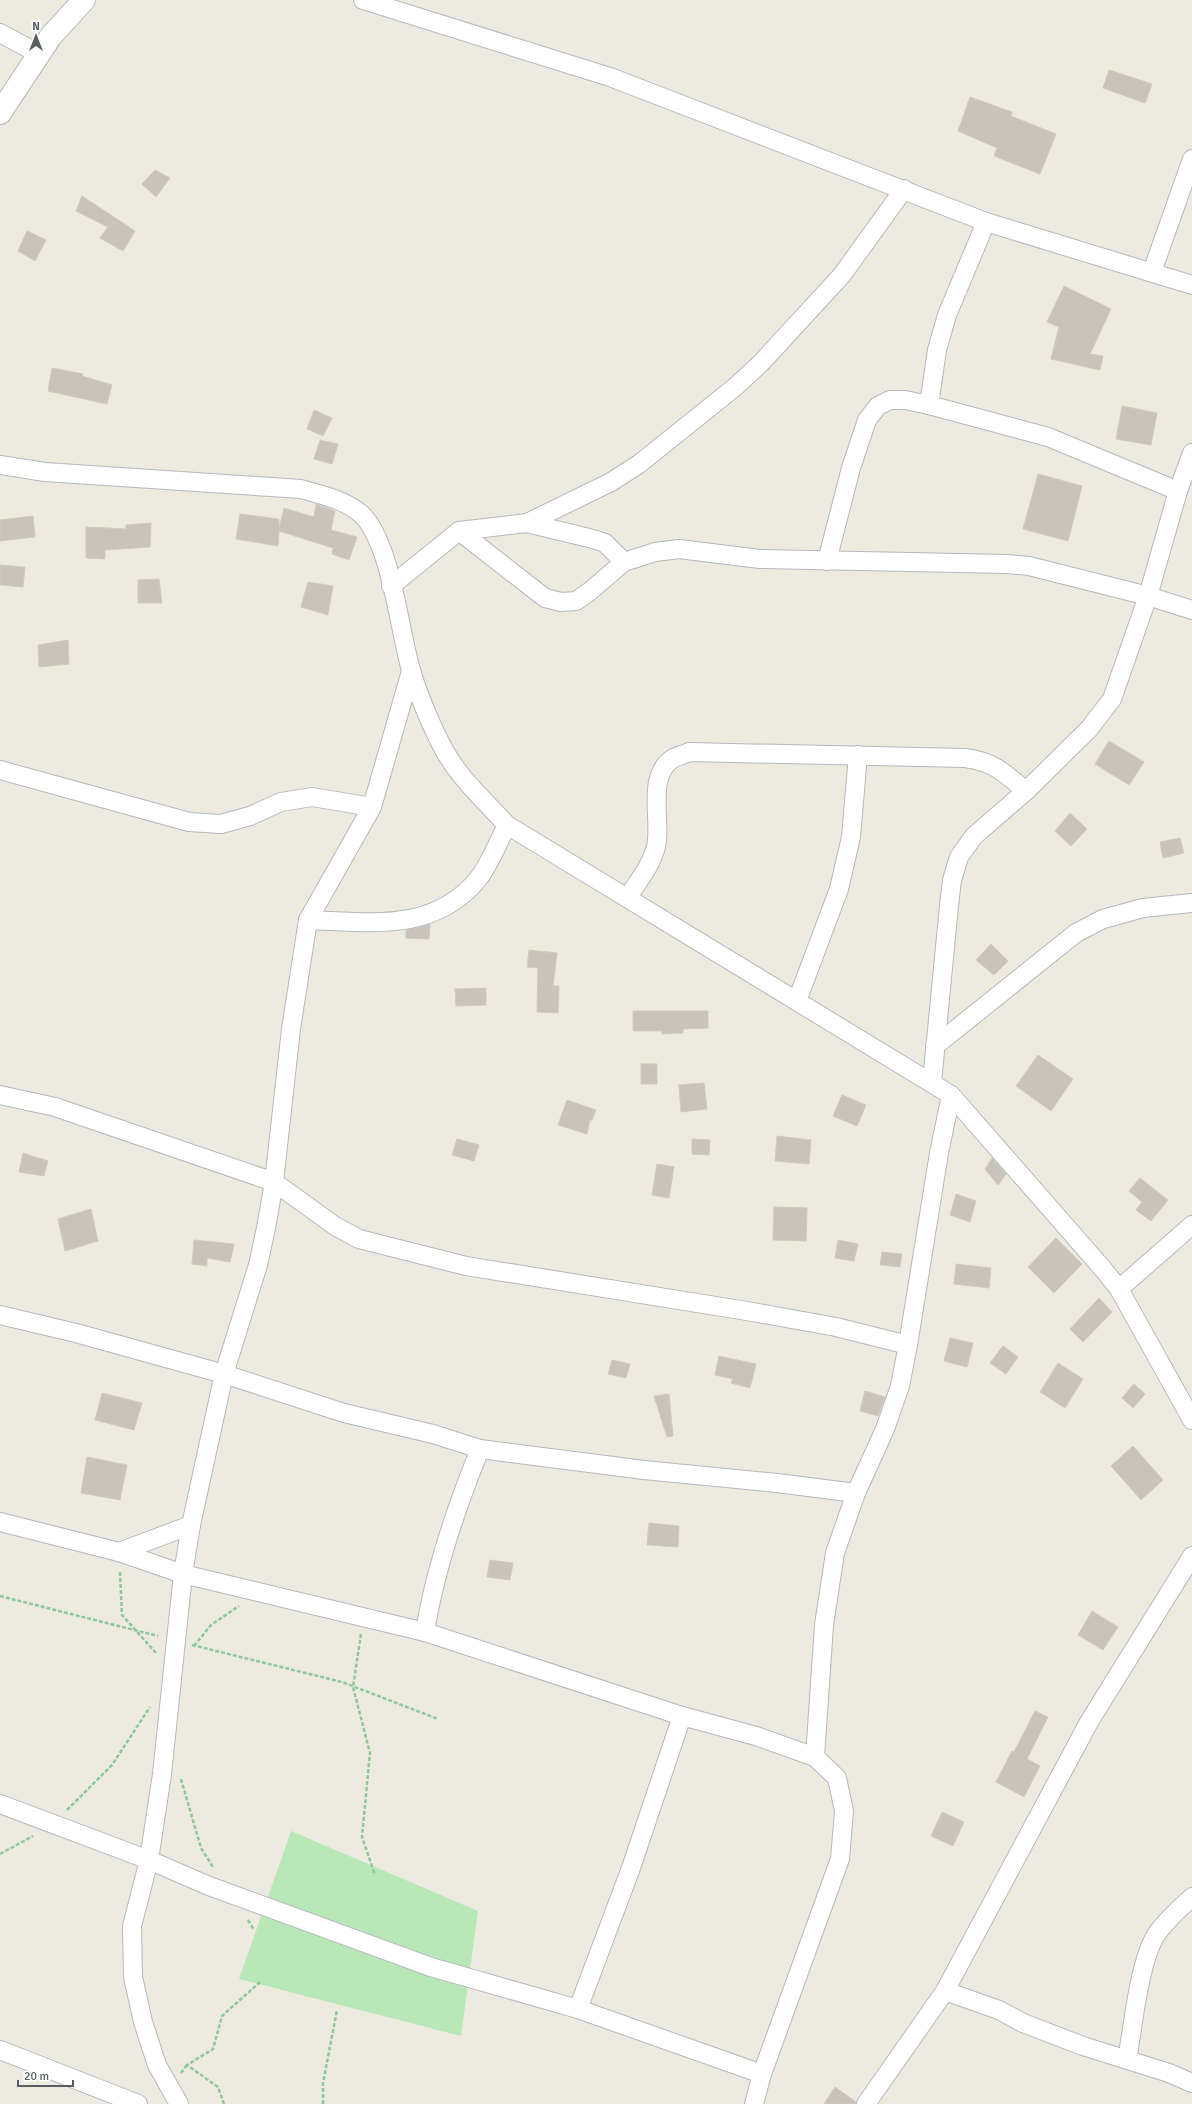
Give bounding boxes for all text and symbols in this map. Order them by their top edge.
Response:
north arrow [16,16,56,56]
text: N [32,20,40,33]
scale bar [18,2062,73,2088]
text: 20 m [24,2069,49,2084]

